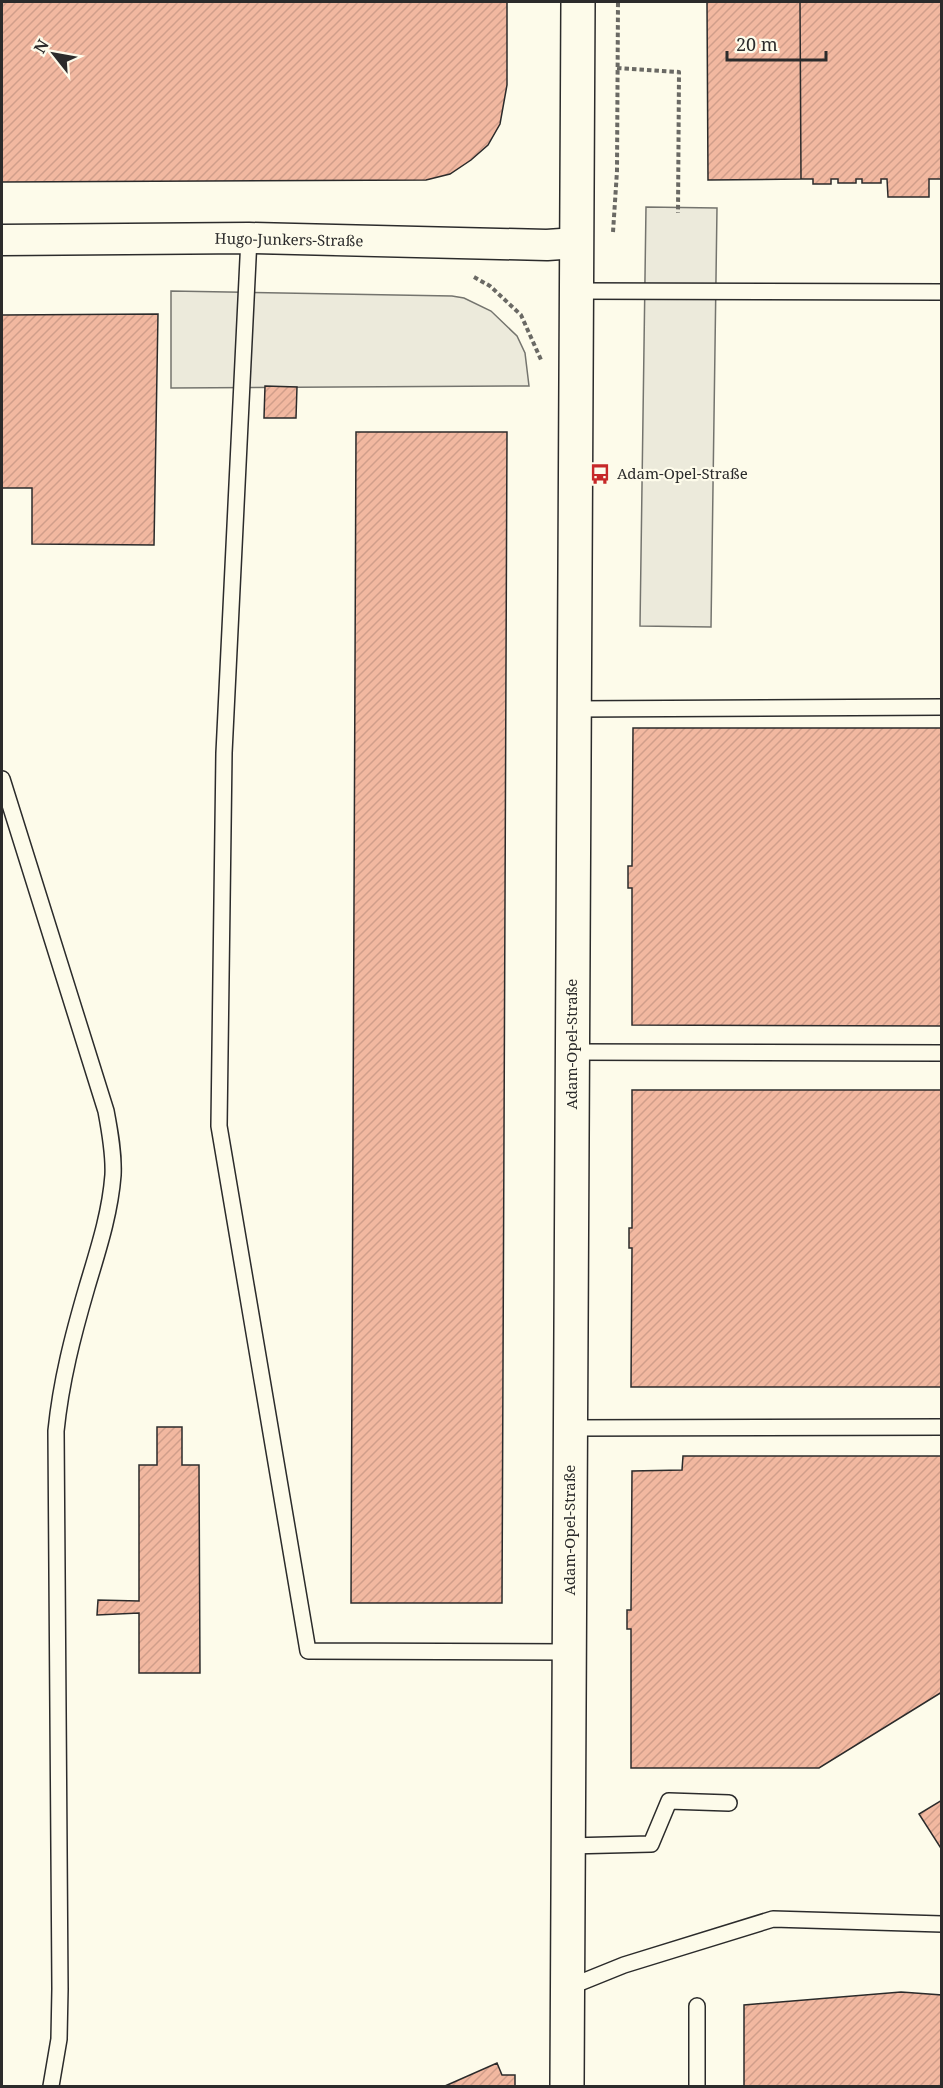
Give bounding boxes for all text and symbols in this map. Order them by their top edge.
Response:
north arrow [24,24,84,84]
scale bar [727,24,826,62]
text: 20 m [736,32,778,56]
text: N [28,35,54,57]
street label: Hugo-Junkers-Straße [214,228,364,250]
bus stop icon: Adam-Opel-Straße [588,462,612,486]
place label: Adam-Opel-Straße [617,463,748,483]
street label: Adam-Opel-Straße [561,979,581,1109]
street label: Adam-Opel-Straße [559,1465,579,1595]

